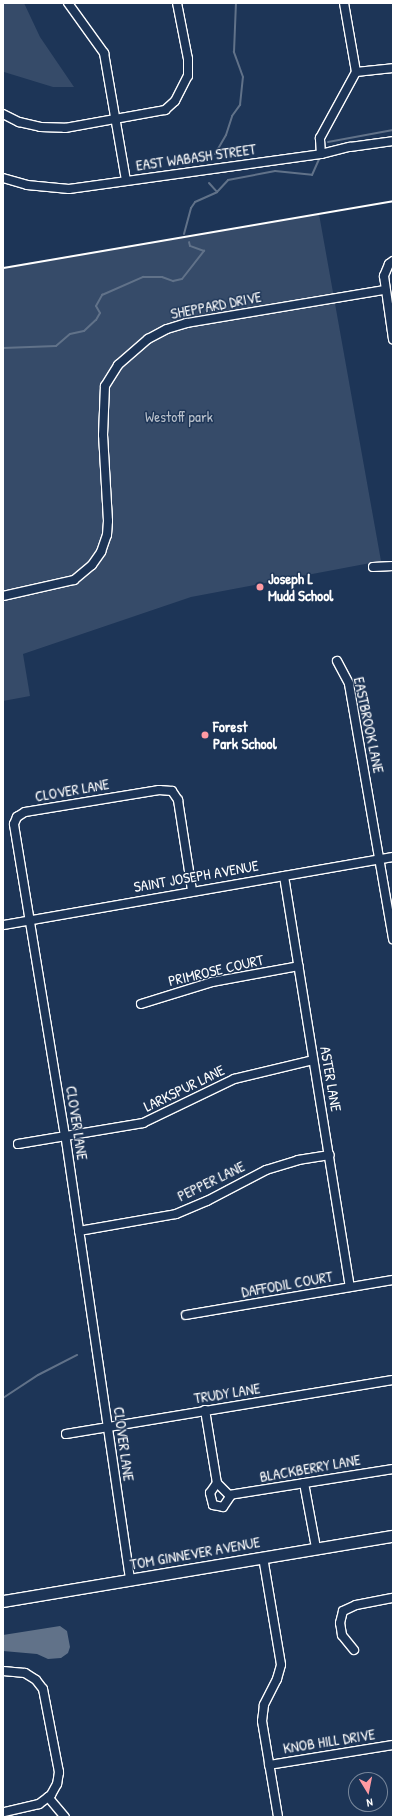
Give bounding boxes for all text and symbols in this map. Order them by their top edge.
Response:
street label: EAST WABASH STREET [135,140,257,174]
street label: SHEPPARD DRIVE [169,287,263,323]
park label: Westoff park [145,408,213,426]
place label: Joseph L Mudd School [268,569,333,604]
marker: Joseph L Mudd School [255,582,265,592]
street label: EASTBROOK LANE [350,675,388,775]
place label: Forest Park School [213,717,277,752]
marker: Forest Park School [200,730,210,740]
street label: CLOVER LANE [34,775,110,805]
street label: SAINT JOSEPH AVENUE [132,856,260,896]
street label: PRIMROSE COURT [167,950,265,990]
street label: ASTER LANE [316,1045,346,1113]
street label: LARKSPUR LANE [141,1061,227,1115]
street label: CLOVER LANE [62,1085,92,1161]
street label: PEPPER LANE [174,1157,248,1205]
street label: DAFFODIL COURT [240,1267,334,1301]
street label: TRUDY LANE [193,1379,261,1407]
street label: CLOVER LANE [110,1406,138,1482]
street label: BLACKBERRY LANE [258,1450,362,1486]
street label: TOM GINNEVER AVENUE [129,1533,261,1573]
street label: KNOB HILL DRIVE [282,1725,376,1757]
north arrow [348,1772,388,1812]
text: N [366,1795,374,1810]

